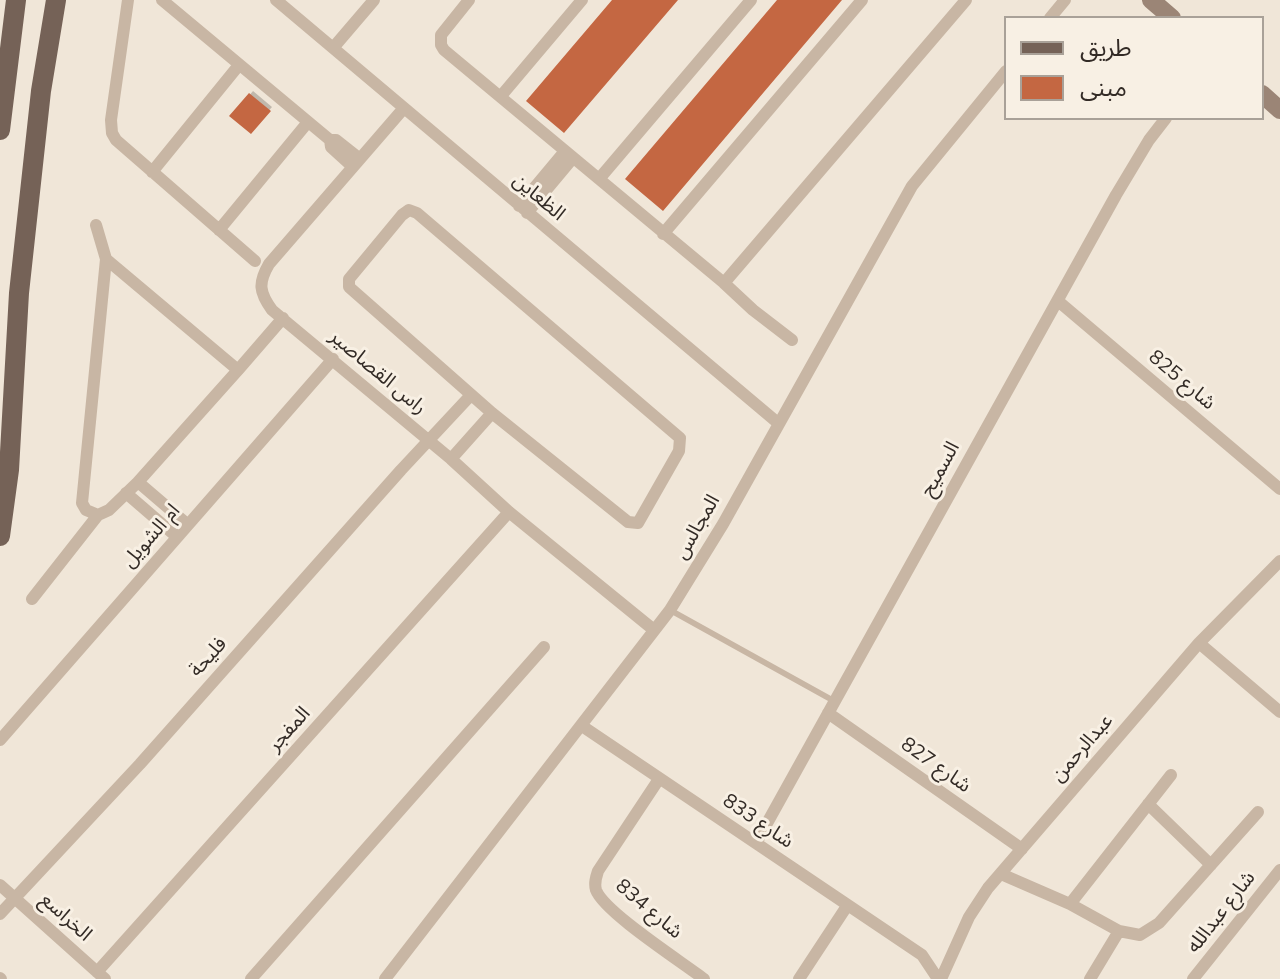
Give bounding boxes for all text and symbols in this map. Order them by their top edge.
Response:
legend [1004,16,1264,120]
text: طريق [1080,32,1132,62]
text: مبنى [1080,72,1127,102]
street label: الظعاين [508,168,570,226]
street label: راس القصاصير [325,325,431,419]
street label: شارع 825 [1144,345,1220,415]
street label: السميح [915,437,965,501]
street label: المجالس [669,490,725,564]
street label: ام الشويل [117,499,185,573]
street label: فليحة [184,632,232,682]
street label: المفجر [263,702,315,756]
street label: عبدالرحمن [1046,709,1118,787]
street label: شارع 827 [896,732,976,798]
street label: شارع 833 [718,789,798,853]
street label: شارع عبدالله [1182,866,1260,958]
street label: شارع 834 [611,874,687,944]
street label: الخراسع [35,888,97,946]

